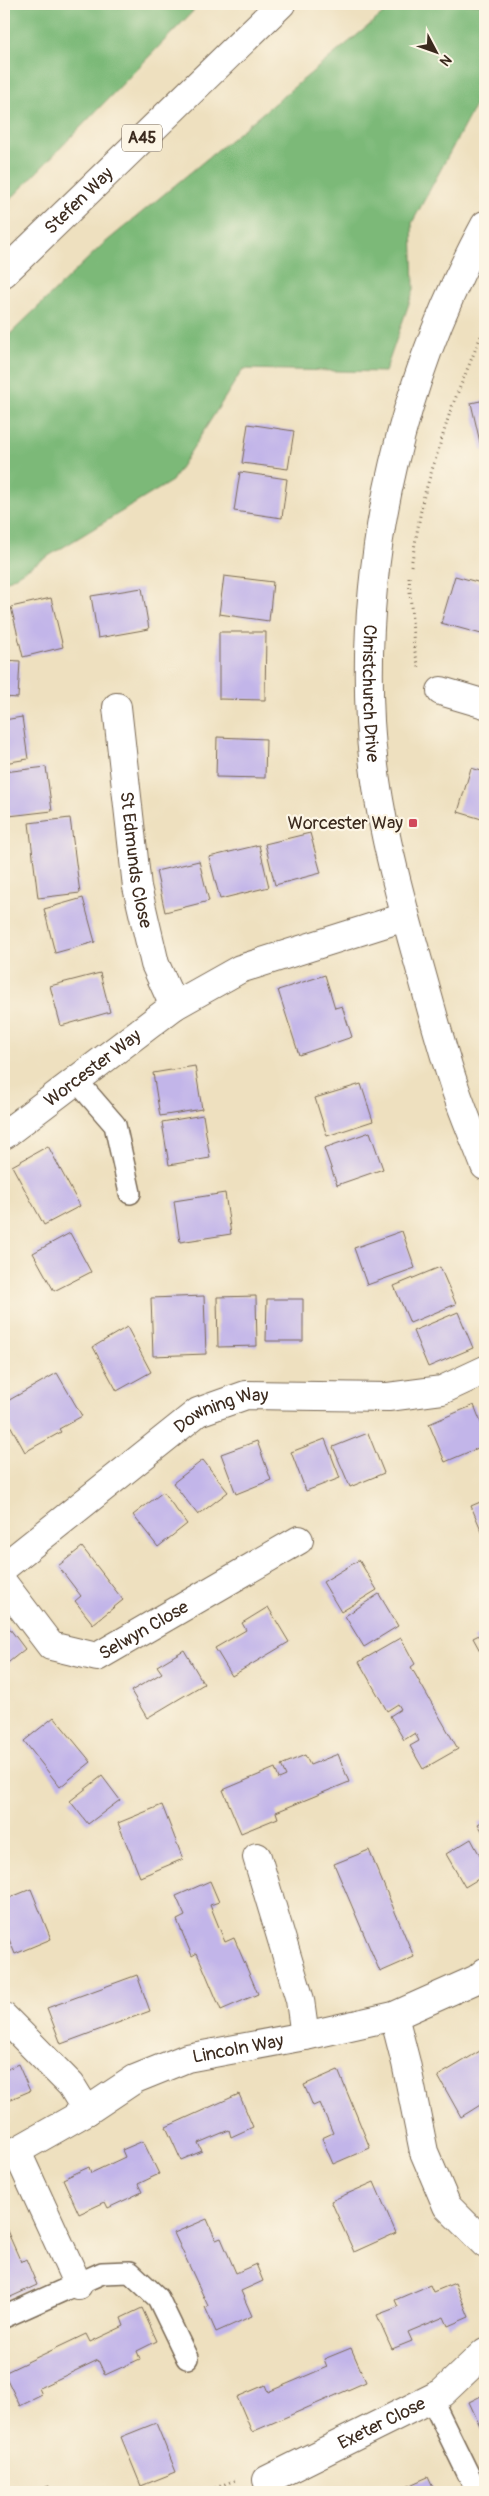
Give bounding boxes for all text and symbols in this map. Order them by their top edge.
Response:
north arrow [412,28,462,78]
text: N [436,51,455,69]
road number: A45 [122,125,162,152]
street label: Stefen Way [39,162,118,239]
street label: Christchurch Drive [357,624,385,763]
street label: St Edmunds Close [115,790,158,930]
place label: Worcester Way [288,812,403,835]
marker: Worcester Way [407,817,419,829]
street label: Worcester Way [39,1024,146,1112]
street label: Downing Way [169,1382,269,1438]
street label: Selwyn Close [95,1595,193,1665]
street label: Lincoln Way [191,2029,286,2068]
street label: Exeter Close [334,2392,429,2454]

